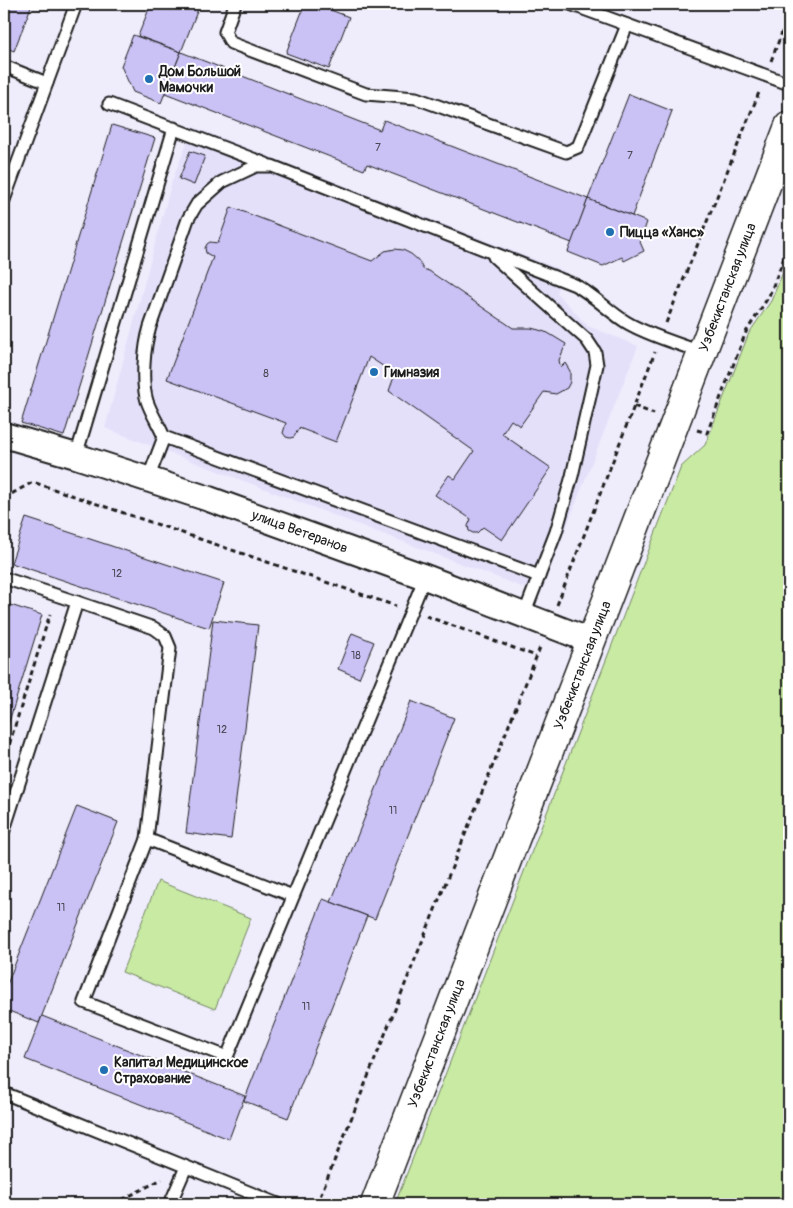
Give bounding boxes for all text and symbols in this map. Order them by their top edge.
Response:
place label: Дом Большой Мамочки [158,63,241,96]
marker: Дом Большой Мамочки [143,73,155,85]
house number: 7 [375,141,381,154]
house number: 7 [627,149,633,162]
street label: Узбекистанская улица [695,221,760,354]
place label: Пицца «Ханс» [620,224,705,241]
marker: Пицца «Ханс» [604,226,616,238]
place label: Гимназия [384,364,440,381]
marker: Гимназия [368,366,380,378]
house number: 8 [263,367,269,380]
street label: улица Ветеранов [248,506,350,557]
house number: 12 [112,567,122,580]
street label: Узбекистанская улица [550,599,615,732]
house number: 18 [351,649,361,662]
house number: 12 [217,723,227,736]
house number: 11 [389,804,397,817]
house number: 11 [57,901,65,914]
street label: Узбекистанская улица [404,977,469,1110]
house number: 11 [302,1000,310,1013]
place label: Капитал Медицинское Страхование [114,1054,249,1087]
marker: Капитал Медицинское Страхование [98,1064,110,1076]

